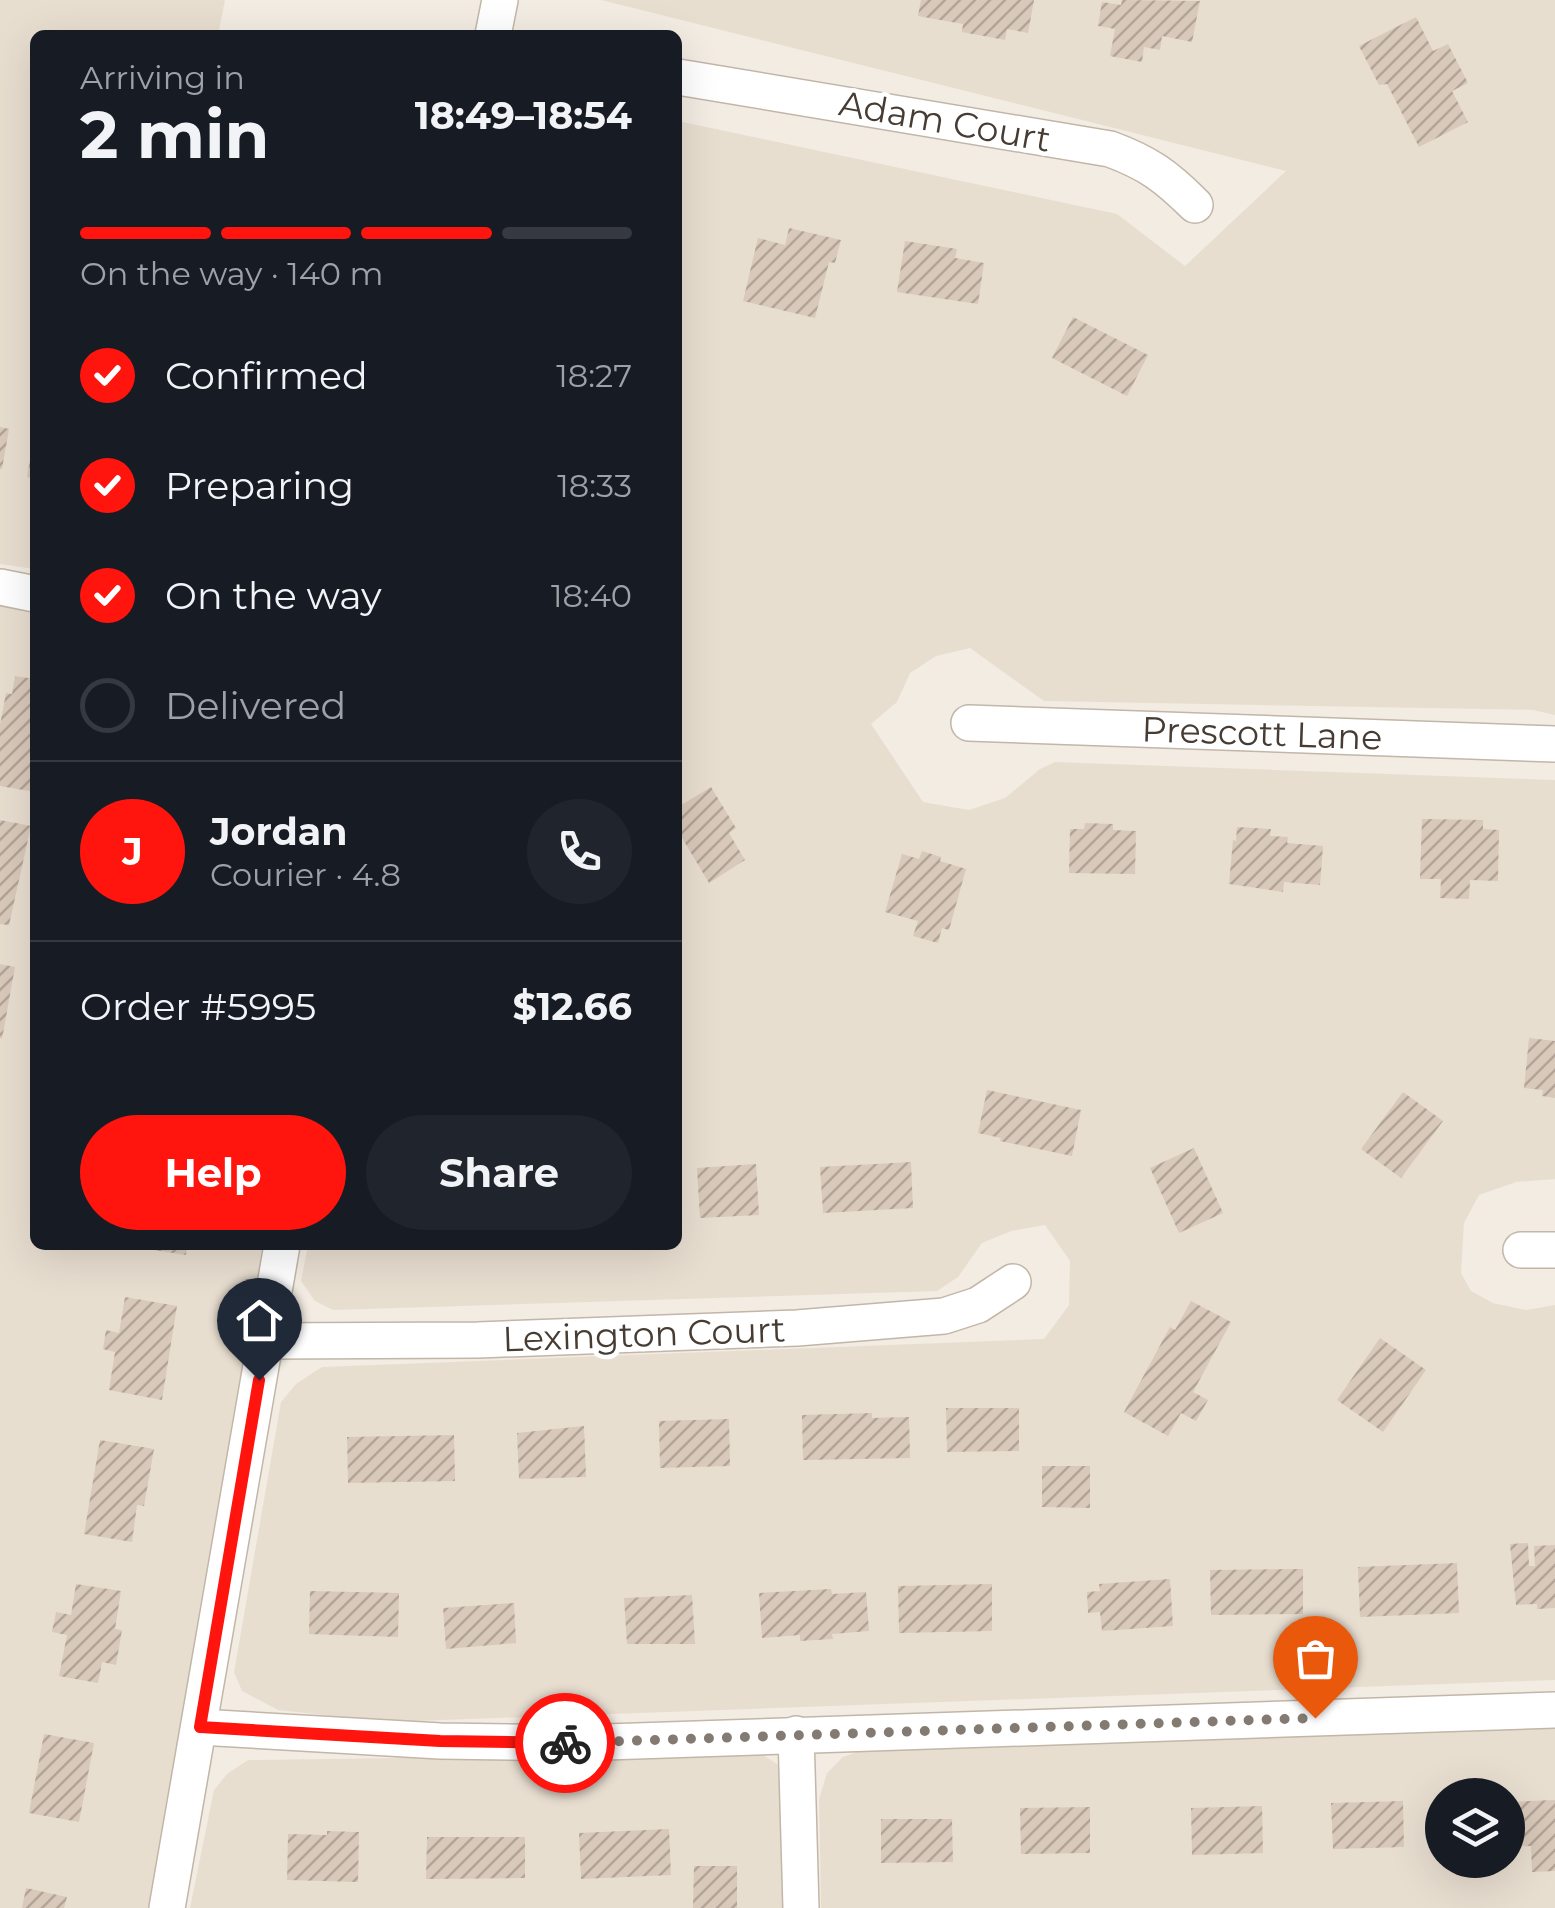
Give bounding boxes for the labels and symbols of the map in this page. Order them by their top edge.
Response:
street label: Adam Court [836,81,1054,161]
street label: Prescott Lane [1141,707,1383,759]
pin [217,1278,302,1381]
street label: Lexington Court [502,1308,786,1360]
pin [1273,1616,1358,1719]
courier [515,1693,615,1793]

